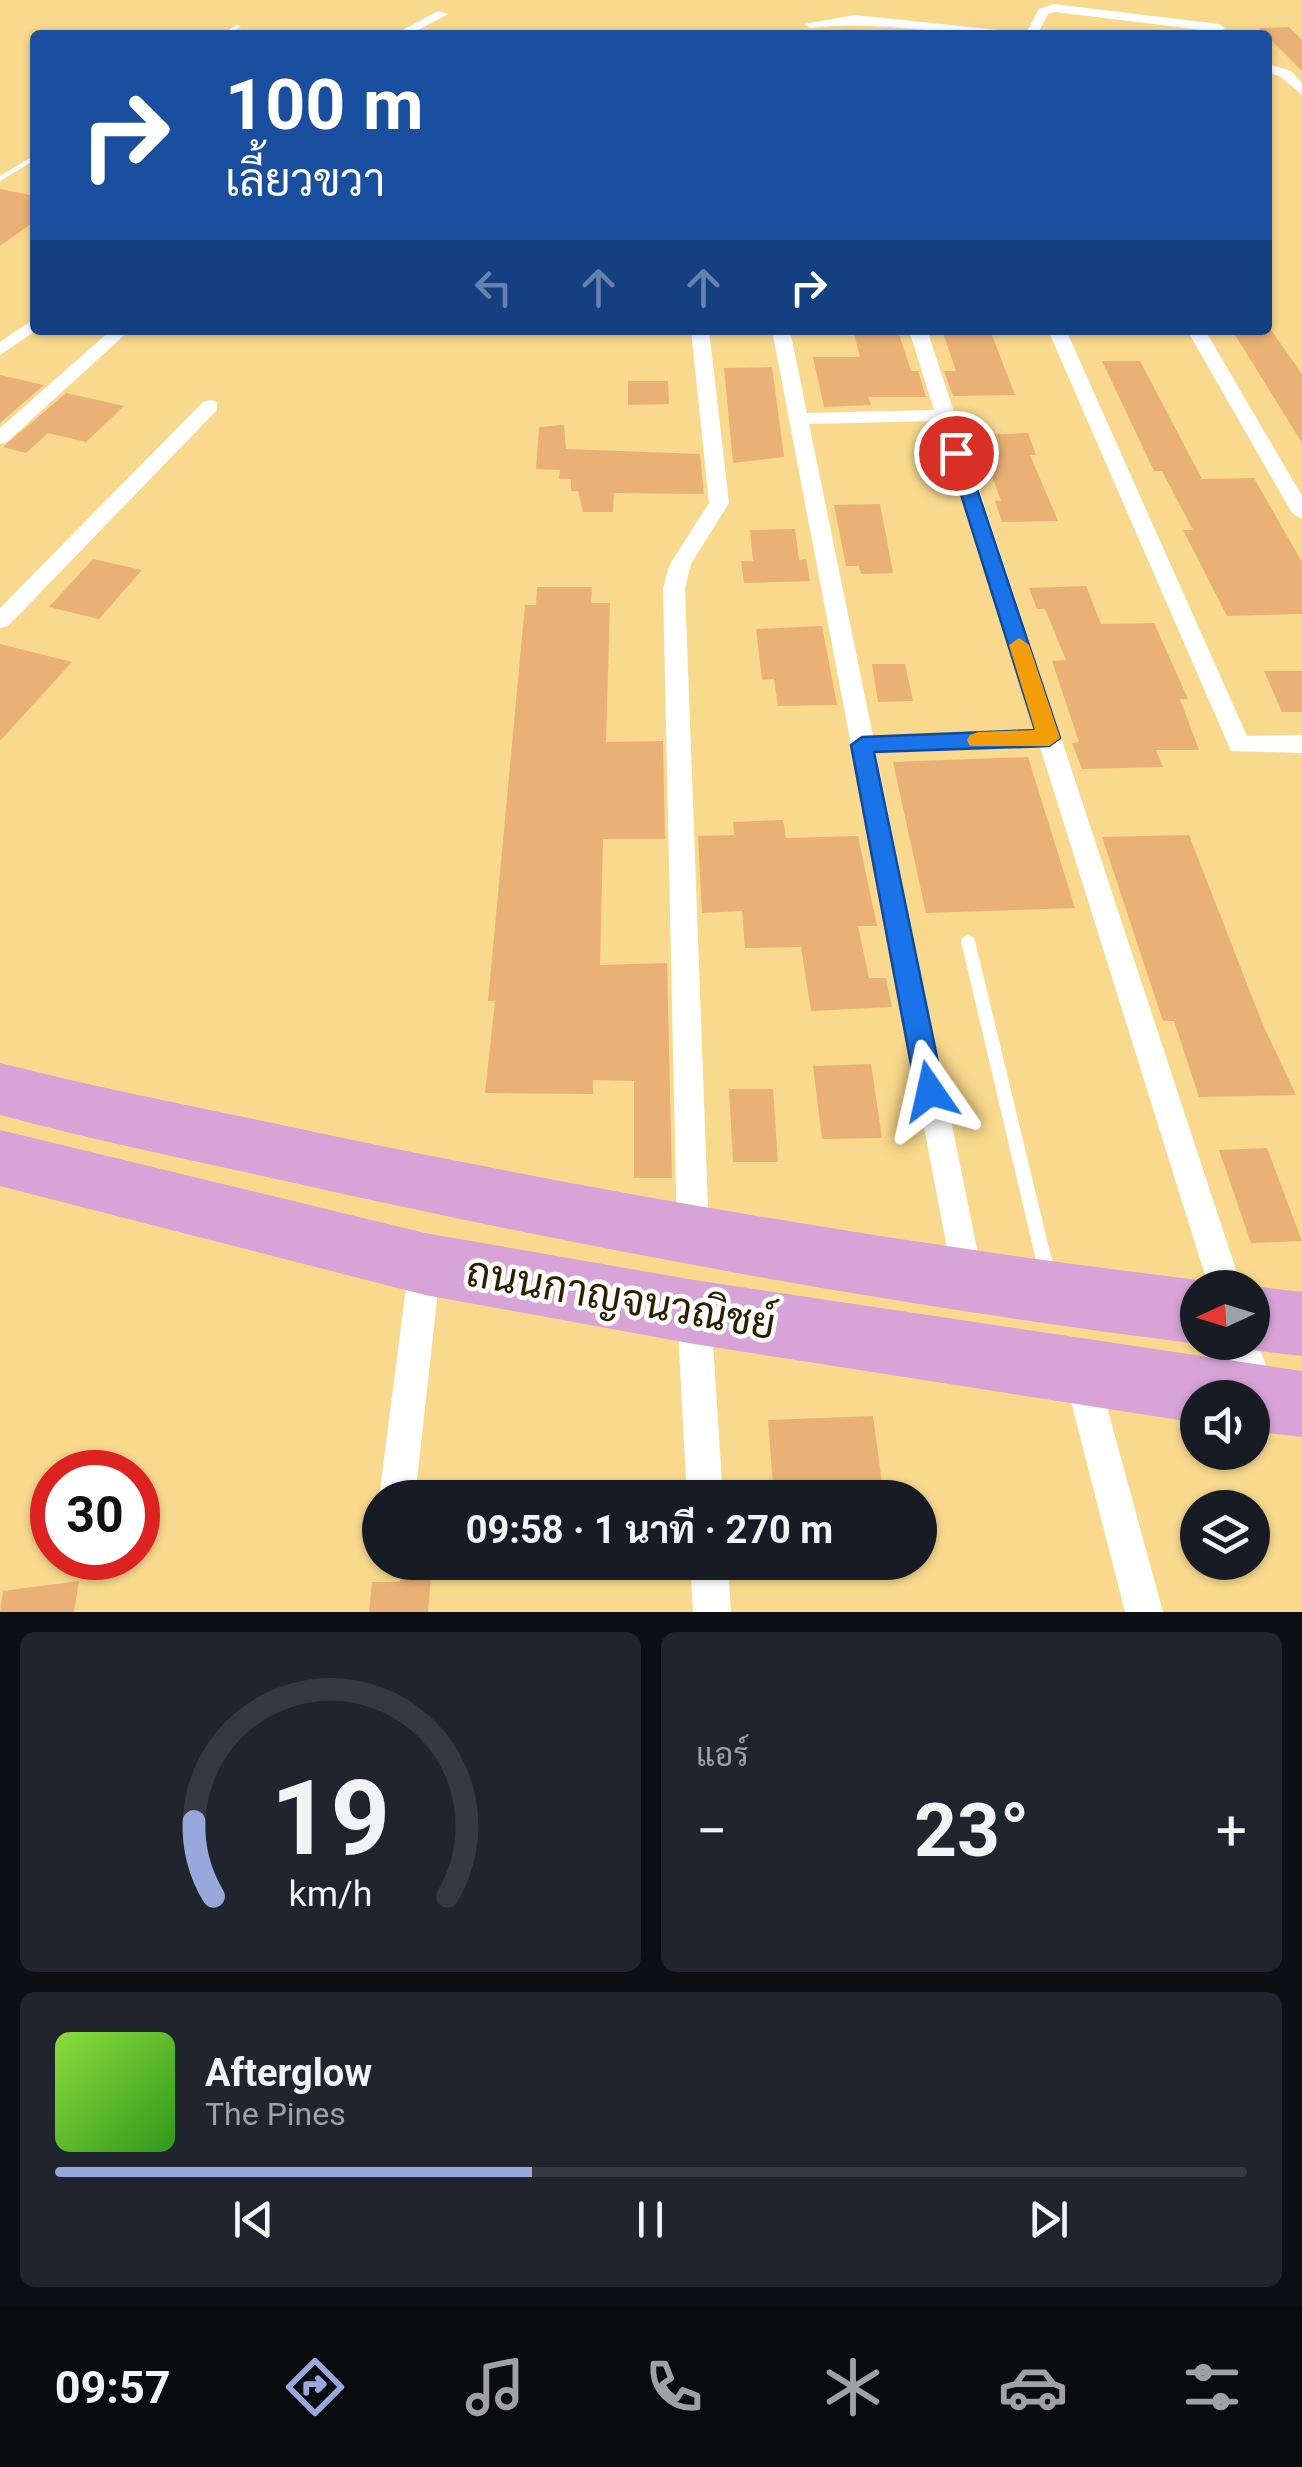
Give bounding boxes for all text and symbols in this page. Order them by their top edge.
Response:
text: 100 m [225,64,424,146]
icon: right [60,70,190,200]
text: เลี้ยวขวา [225,154,385,207]
icon: left [466,260,521,315]
icon: ahead [571,260,626,315]
icon: ahead [676,260,731,315]
icon: right [781,260,836,315]
pin [914,411,999,496]
icon: arrive [929,426,984,481]
position arrow [878,1039,982,1143]
street label: ถนนกาญจนวณิชย์ [462,1245,780,1350]
north arrow [1180,1270,1270,1360]
map controls [1180,1270,1270,1580]
button: sound [1180,1380,1270,1470]
speed limit sign: 30 [30,1450,160,1580]
button: layers [1180,1490,1270,1580]
text: 09:58 · 1 นาที · 270 m [466,1508,833,1552]
text: แอร์ [696,1736,749,1774]
text: 19 [271,1758,390,1879]
text: 23° [914,1786,1029,1874]
text: − [696,1799,727,1863]
text: + [1216,1799,1247,1863]
text: km/h [289,1873,372,1915]
text: Afterglow [205,2051,372,2095]
text: The Pines [205,2095,346,2133]
icon: previous [226,2192,281,2247]
icon: pause [623,2192,678,2247]
icon: next [1021,2192,1076,2247]
icon: directions [280,2352,350,2422]
icon: music [460,2352,530,2422]
icon: phone [639,2352,709,2422]
icon: climate [818,2352,888,2422]
icon: car [998,2352,1068,2422]
icon: filters [1177,2352,1247,2422]
text: 09:57 [55,2361,171,2414]

